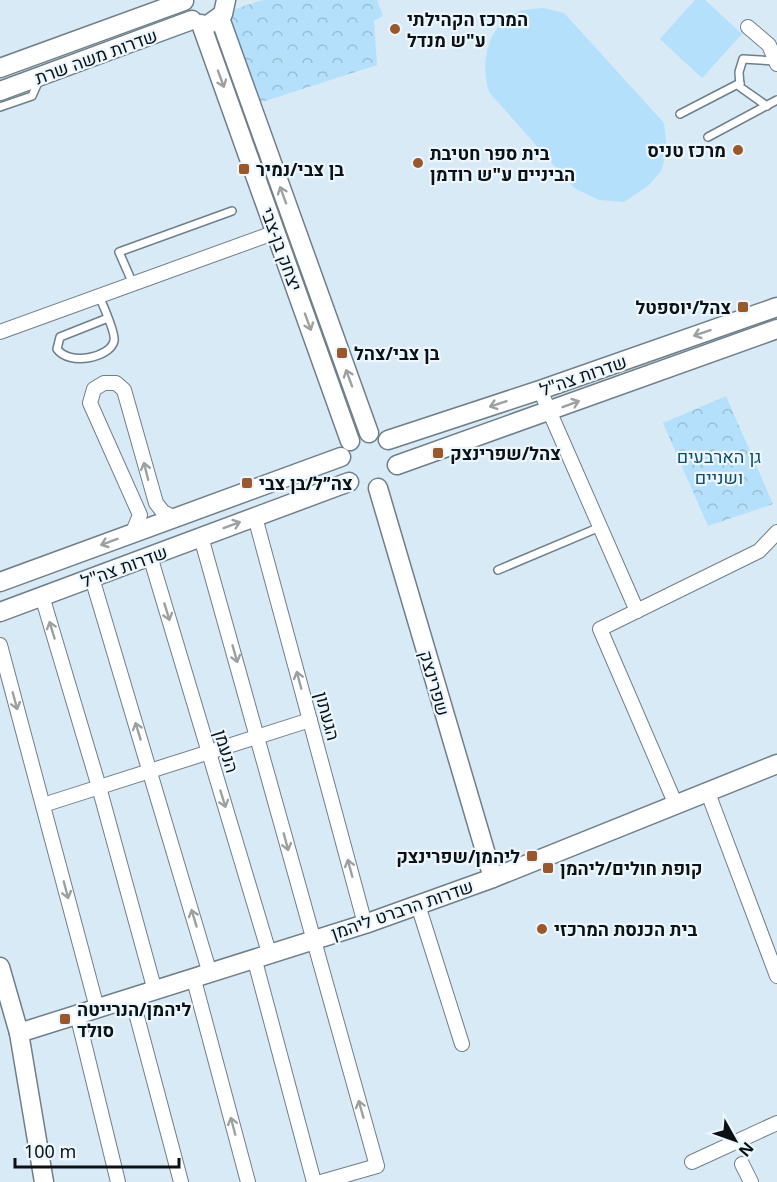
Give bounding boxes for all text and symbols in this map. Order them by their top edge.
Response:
place label: המרכז הקהילתי ע"ש מנדל [407,7,528,52]
marker: המרכז הקהילתי ע"ש מנדל [388,22,402,36]
street label: שדרות משה שרת [31,23,161,89]
one-way arrow [217,69,228,88]
place label: מרכז טניס [647,138,726,162]
place label: בית ספר חטיבת הביניים ע"ש רודמן [430,141,575,186]
marker: מרכז טניס [731,143,745,157]
marker: בית ספר חטיבת הביניים ע"ש רודמן [411,156,425,170]
place label: בן צבי/נמיר [256,157,344,181]
marker: בן צבי/נמיר [237,162,251,176]
one-way arrow [277,186,288,205]
street label: יצחק בן-צבי [256,204,308,294]
place label: צהל/יוספטל [636,295,731,319]
marker: צהל/יוספטל [736,300,750,314]
one-way arrow [303,312,314,331]
one-way arrow [693,329,712,340]
place label: בן צבי/צהל [354,341,440,365]
marker: בן צבי/צהל [335,346,349,360]
street label: שדרות צה"ל [536,349,630,401]
one-way arrow [342,369,353,388]
one-way arrow [562,398,580,409]
one-way arrow [489,399,508,410]
place label: צהל/שפרינצק [450,441,561,465]
park label: גן הארבעים ושניים [677,444,761,489]
marker: צהל/שפרינצק [431,446,445,460]
one-way arrow [140,462,152,481]
place label: צה״ל/בן צבי [259,471,353,495]
marker: צה״ל/בן צבי [240,476,254,490]
one-way arrow [222,519,241,530]
one-way arrow [100,538,119,549]
street label: שדרות צה"ל [77,539,171,593]
one-way arrow [162,602,173,621]
one-way arrow [46,621,57,640]
one-way arrow [229,644,241,663]
street label: שפרינצק [414,647,456,719]
one-way arrow [293,670,305,689]
street label: הגעתון [310,689,346,743]
one-way arrow [10,692,21,711]
one-way arrow [132,722,143,741]
street label: הנעמן [209,726,245,776]
one-way arrow [218,789,229,808]
one-way arrow [281,832,293,851]
place label: ליהמן/שפרינצק [396,844,520,868]
marker: ליהמן/שפרינצק [525,849,539,863]
place label: קופת חולים/ליהמן [560,856,702,880]
one-way arrow [344,859,355,878]
marker: קופת חולים/ליהמן [541,861,555,875]
street label: שדרות הרברט ליהמן [328,873,476,945]
one-way arrow [60,880,72,899]
one-way arrow [188,909,199,928]
place label: בית הכנסת המרכזי [554,917,698,941]
marker: בית הכנסת המרכזי [535,922,549,936]
place label: ליהמן/הנרייטה סולד [77,997,191,1042]
marker: ליהמן/הנרייטה סולד [58,1012,72,1026]
one-way arrow [355,1100,366,1119]
north arrow [705,1110,765,1170]
one-way arrow [227,1116,238,1135]
scale bar [15,1131,178,1169]
text: N [734,1138,759,1162]
text: 100 m [24,1139,76,1163]

